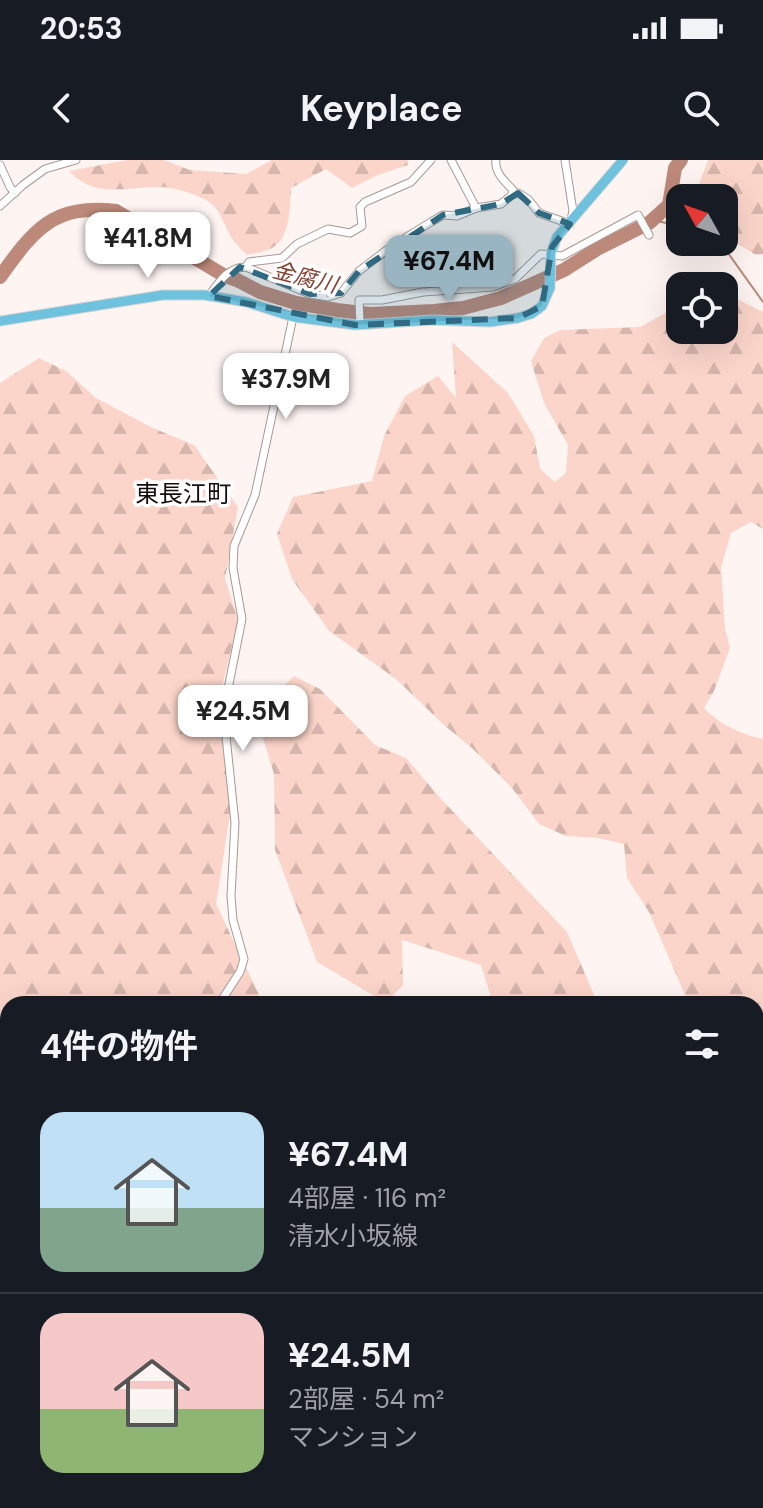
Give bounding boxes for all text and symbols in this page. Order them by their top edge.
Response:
text: 20:53 [40,9,123,48]
text: Keyplace [300,85,463,132]
icon: back [40,86,84,130]
icon: search [679,86,723,130]
north arrow [666,184,738,256]
map controls [666,184,738,344]
pin: ¥41.8M [83,212,213,280]
text: ¥41.8M [103,221,193,255]
pin: ¥67.4M [384,235,514,303]
text: ¥67.4M [403,244,495,278]
water label: 金腐川 [269,255,342,300]
button: locate [666,272,738,344]
pin: ¥37.9M [221,353,351,421]
text: ¥37.9M [241,362,331,396]
district label: 東長江町 [135,478,231,509]
pin: ¥24.5M [178,685,308,753]
text: ¥24.5M [196,694,290,728]
icon: filters [680,1022,724,1066]
text: 4件の物件 [40,1024,198,1069]
text: ¥67.4M [288,1132,408,1177]
icon: home [104,1144,200,1240]
text: 4部屋 · 116 m² [288,1181,446,1215]
text: 清水小坂線 [288,1219,418,1253]
text: ¥24.5M [288,1333,411,1378]
icon: home [104,1345,200,1441]
text: 2部屋 · 54 m² [288,1382,444,1416]
text: マンション [288,1420,418,1454]

